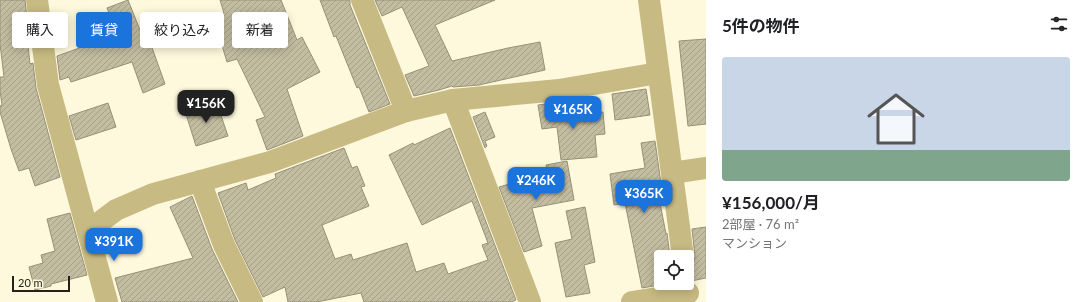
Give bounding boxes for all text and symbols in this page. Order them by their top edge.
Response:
chip: 購入 [12,12,68,48]
chip: 賃貸 [76,12,132,48]
chip: 絞り込み [140,12,224,48]
chip: 新着 [232,12,288,48]
icon: filters [1048,13,1070,35]
text: 5件の物件 [722,15,800,36]
icon: home [860,83,932,155]
pin: ¥156K [178,90,234,124]
text: ¥156K [186,95,226,111]
pin: ¥165K [545,96,601,130]
text: ¥165K [553,101,593,117]
pin: ¥246K [508,167,564,201]
text: ¥246K [516,172,556,188]
pin: ¥365K [616,180,672,214]
text: ¥365K [624,185,664,201]
text: ¥156,000/月 [722,192,820,213]
text: 2部屋 · 76 m² [722,216,799,232]
pin: ¥391K [86,228,142,262]
text: ¥391K [94,233,134,249]
text: マンション [722,235,787,251]
map controls [654,250,694,290]
button: locate [654,250,694,290]
scale bar [12,274,70,293]
text: 20 m [18,276,43,289]

